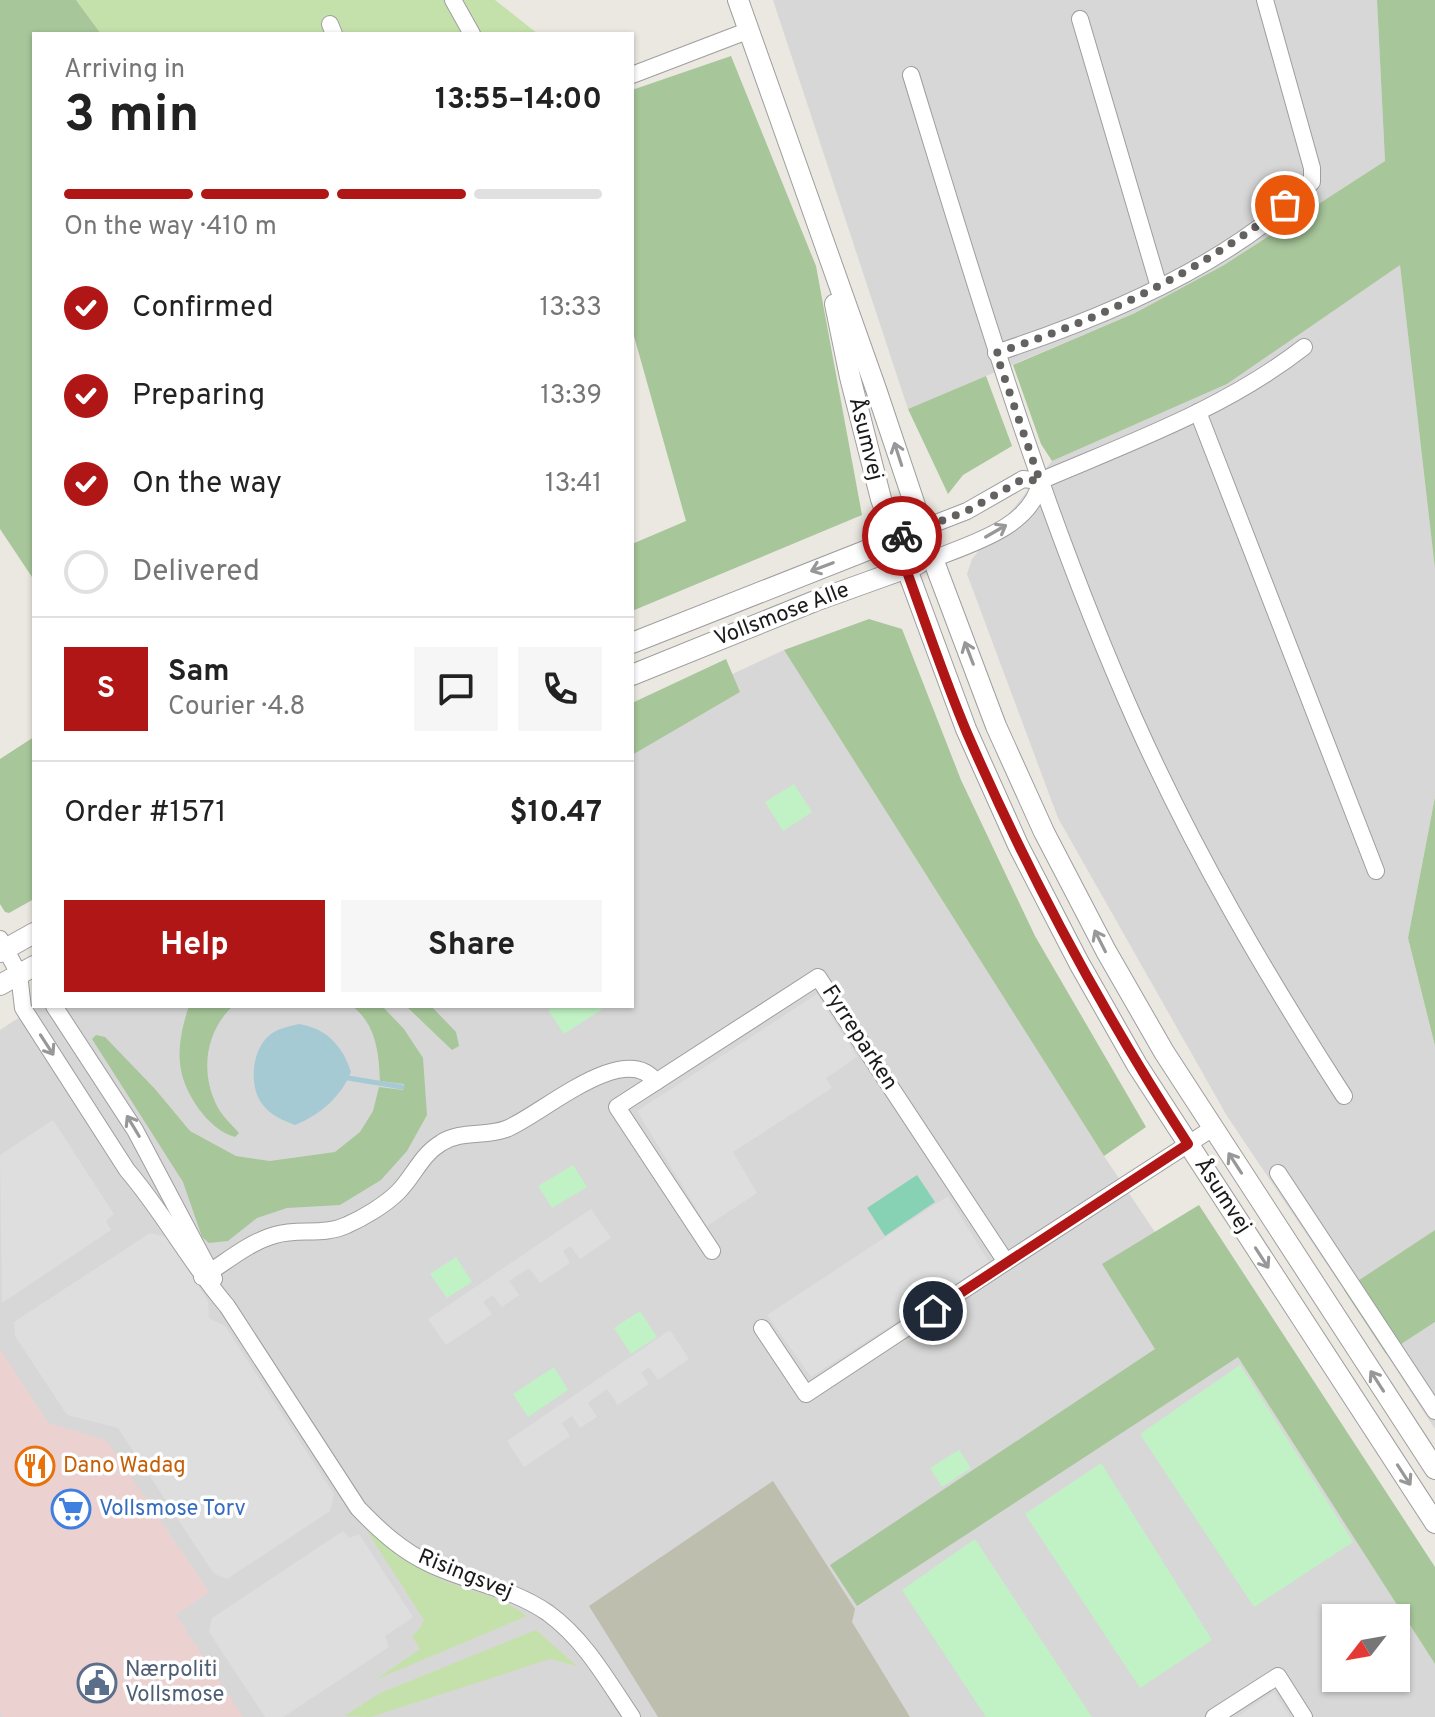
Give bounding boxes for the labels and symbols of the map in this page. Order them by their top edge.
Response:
pin [1251,171,1319,239]
street label: Åsumvej [842,394,890,483]
one-way arrow [889,442,904,467]
courier [862,496,942,576]
one-way arrow [984,523,1007,539]
one-way arrow [810,561,835,575]
street label: Vollsmose Alle [711,577,853,653]
one-way arrow [961,641,975,666]
one-way arrow [1092,929,1108,953]
street label: Fyrreparken [815,980,903,1096]
one-way arrow [39,1033,55,1056]
one-way arrow [124,1115,140,1138]
street label: Åsumvej [1188,1152,1258,1239]
one-way arrow [1227,1152,1244,1174]
one-way arrow [1253,1246,1270,1268]
pin [899,1277,967,1345]
one-way arrow [1369,1370,1385,1392]
restaurant icon: Dano Wadag [14,1445,56,1487]
place label: Dano Wadag [63,1453,186,1480]
one-way arrow [1395,1464,1412,1486]
supermarket icon: Vollsmose Torv [50,1488,92,1530]
place label: Vollsmose Torv [99,1496,246,1523]
street label: Risingsvej [414,1544,516,1606]
north arrow [1322,1604,1410,1692]
place label: Nærpoliti Vollsmose [125,1657,224,1709]
public building icon: Nærpoliti Vollsmose [76,1662,118,1704]

